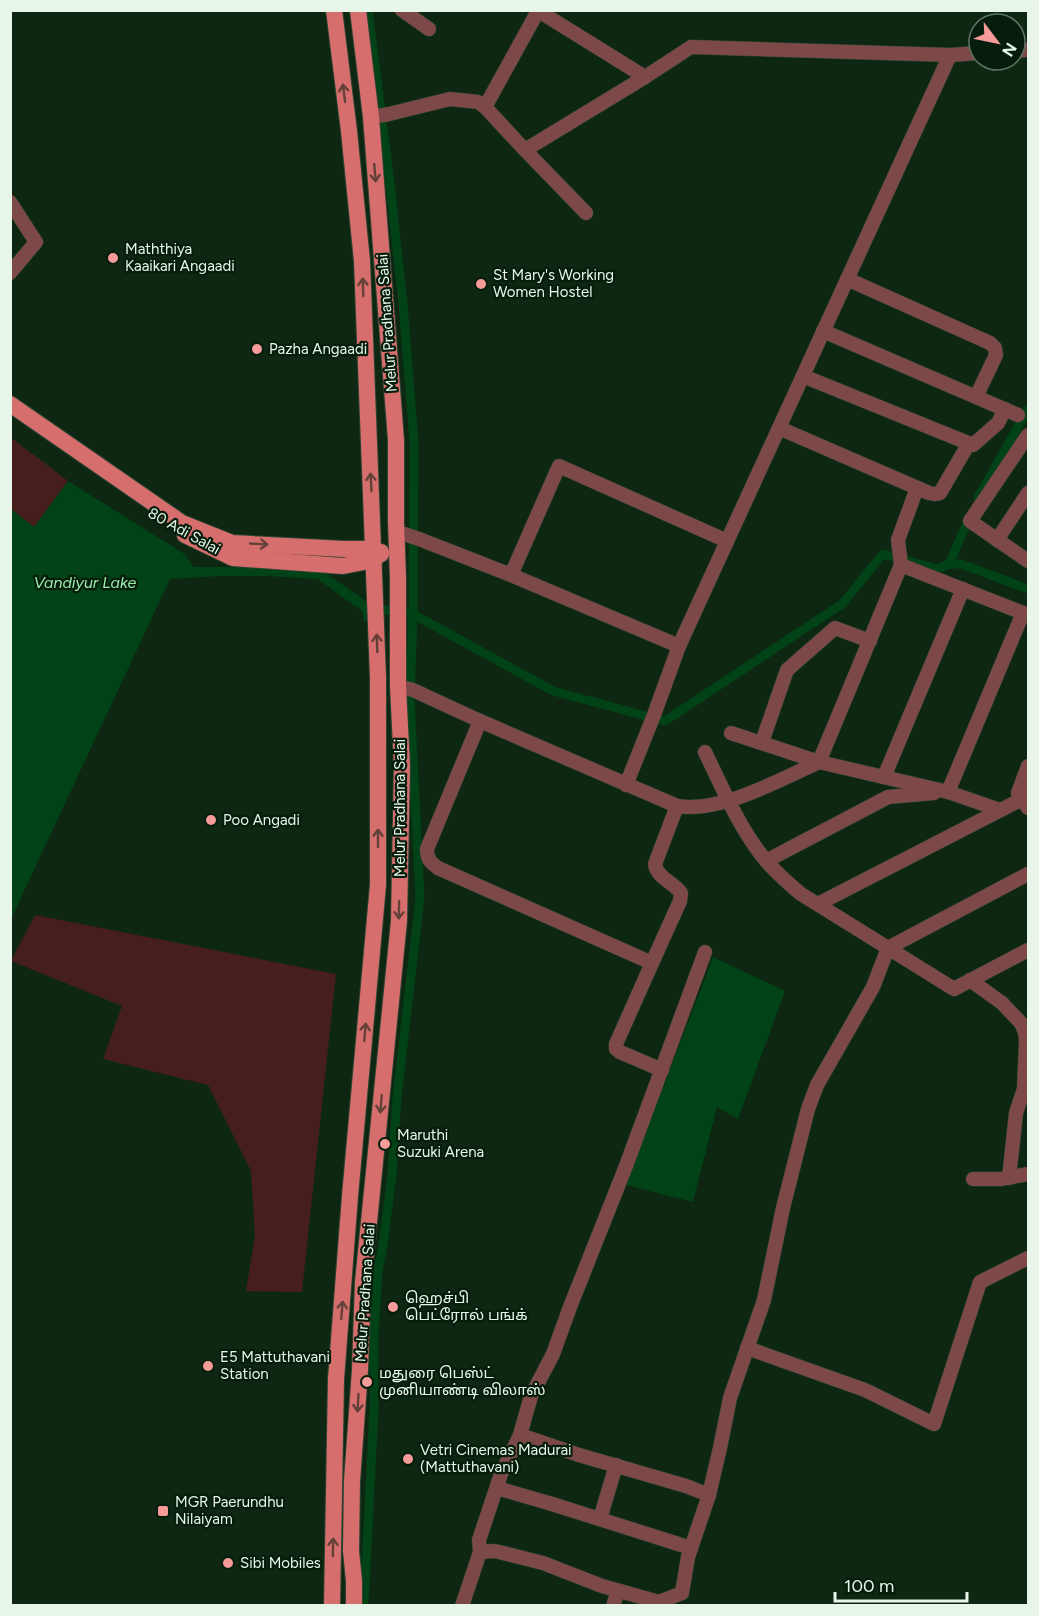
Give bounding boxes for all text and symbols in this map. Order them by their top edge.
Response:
north arrow [967,12,1027,72]
text: N [998,39,1021,60]
one-way arrow [338,84,349,103]
one-way arrow [370,163,381,183]
place label: Maththiya Kaaikari Angaadi [125,240,235,275]
marker: Maththiya Kaaikari Angaadi [106,251,120,265]
street label: Melur Pradhana Salai [373,253,401,393]
place label: St Mary's Working Women Hostel [493,266,614,301]
one-way arrow [358,277,369,297]
marker: St Mary's Working Women Hostel [474,277,488,291]
place label: Pazha Angaadi [269,340,367,358]
marker: Pazha Angaadi [250,342,264,356]
one-way arrow [365,472,377,492]
street label: 80 Adi Salai [145,504,223,558]
one-way arrow [249,539,268,550]
water label: Vandiyur Lake [34,573,137,592]
one-way arrow [371,633,383,653]
street label: Melur Pradhana Salai [391,739,409,877]
place label: Poo Angadi [223,811,300,829]
marker: Poo Angadi [204,813,218,827]
one-way arrow [372,828,384,848]
one-way arrow [393,899,405,919]
one-way arrow [360,1023,371,1043]
one-way arrow [375,1093,386,1113]
place label: Maruthi Suzuki Arena [397,1126,484,1161]
marker: Maruthi Suzuki Arena [378,1137,392,1151]
street label: Melur Pradhana Salai [351,1223,379,1363]
place label: ஹெச்பி பெட்ரோல் பங்க் [405,1289,528,1324]
marker: ஹெச்பி பெட்ரோல் பங்க் [386,1300,400,1314]
one-way arrow [337,1301,348,1321]
place label: E5 Mattuthavani Station [220,1348,330,1383]
marker: E5 Mattuthavani Station [201,1359,215,1373]
place label: மதுரை பெஸ்ட் முனியாண்டி விலாஸ் [379,1364,546,1400]
marker: மதுரை பெஸ்ட் முனியாண்டி விலாஸ் [360,1375,374,1389]
one-way arrow [352,1392,363,1412]
place label: Vetri Cinemas Madurai (Mattuthavani) [420,1441,572,1476]
marker: Vetri Cinemas Madurai (Mattuthavani) [401,1452,415,1466]
place label: MGR Paerundhu Nilaiyam [175,1493,284,1528]
marker: MGR Paerundhu Nilaiyam [156,1504,170,1518]
one-way arrow [327,1538,339,1558]
place label: Sibi Mobiles [240,1554,321,1572]
marker: Sibi Mobiles [221,1556,235,1570]
scale bar [835,1565,967,1603]
text: 100 m [844,1575,894,1597]

